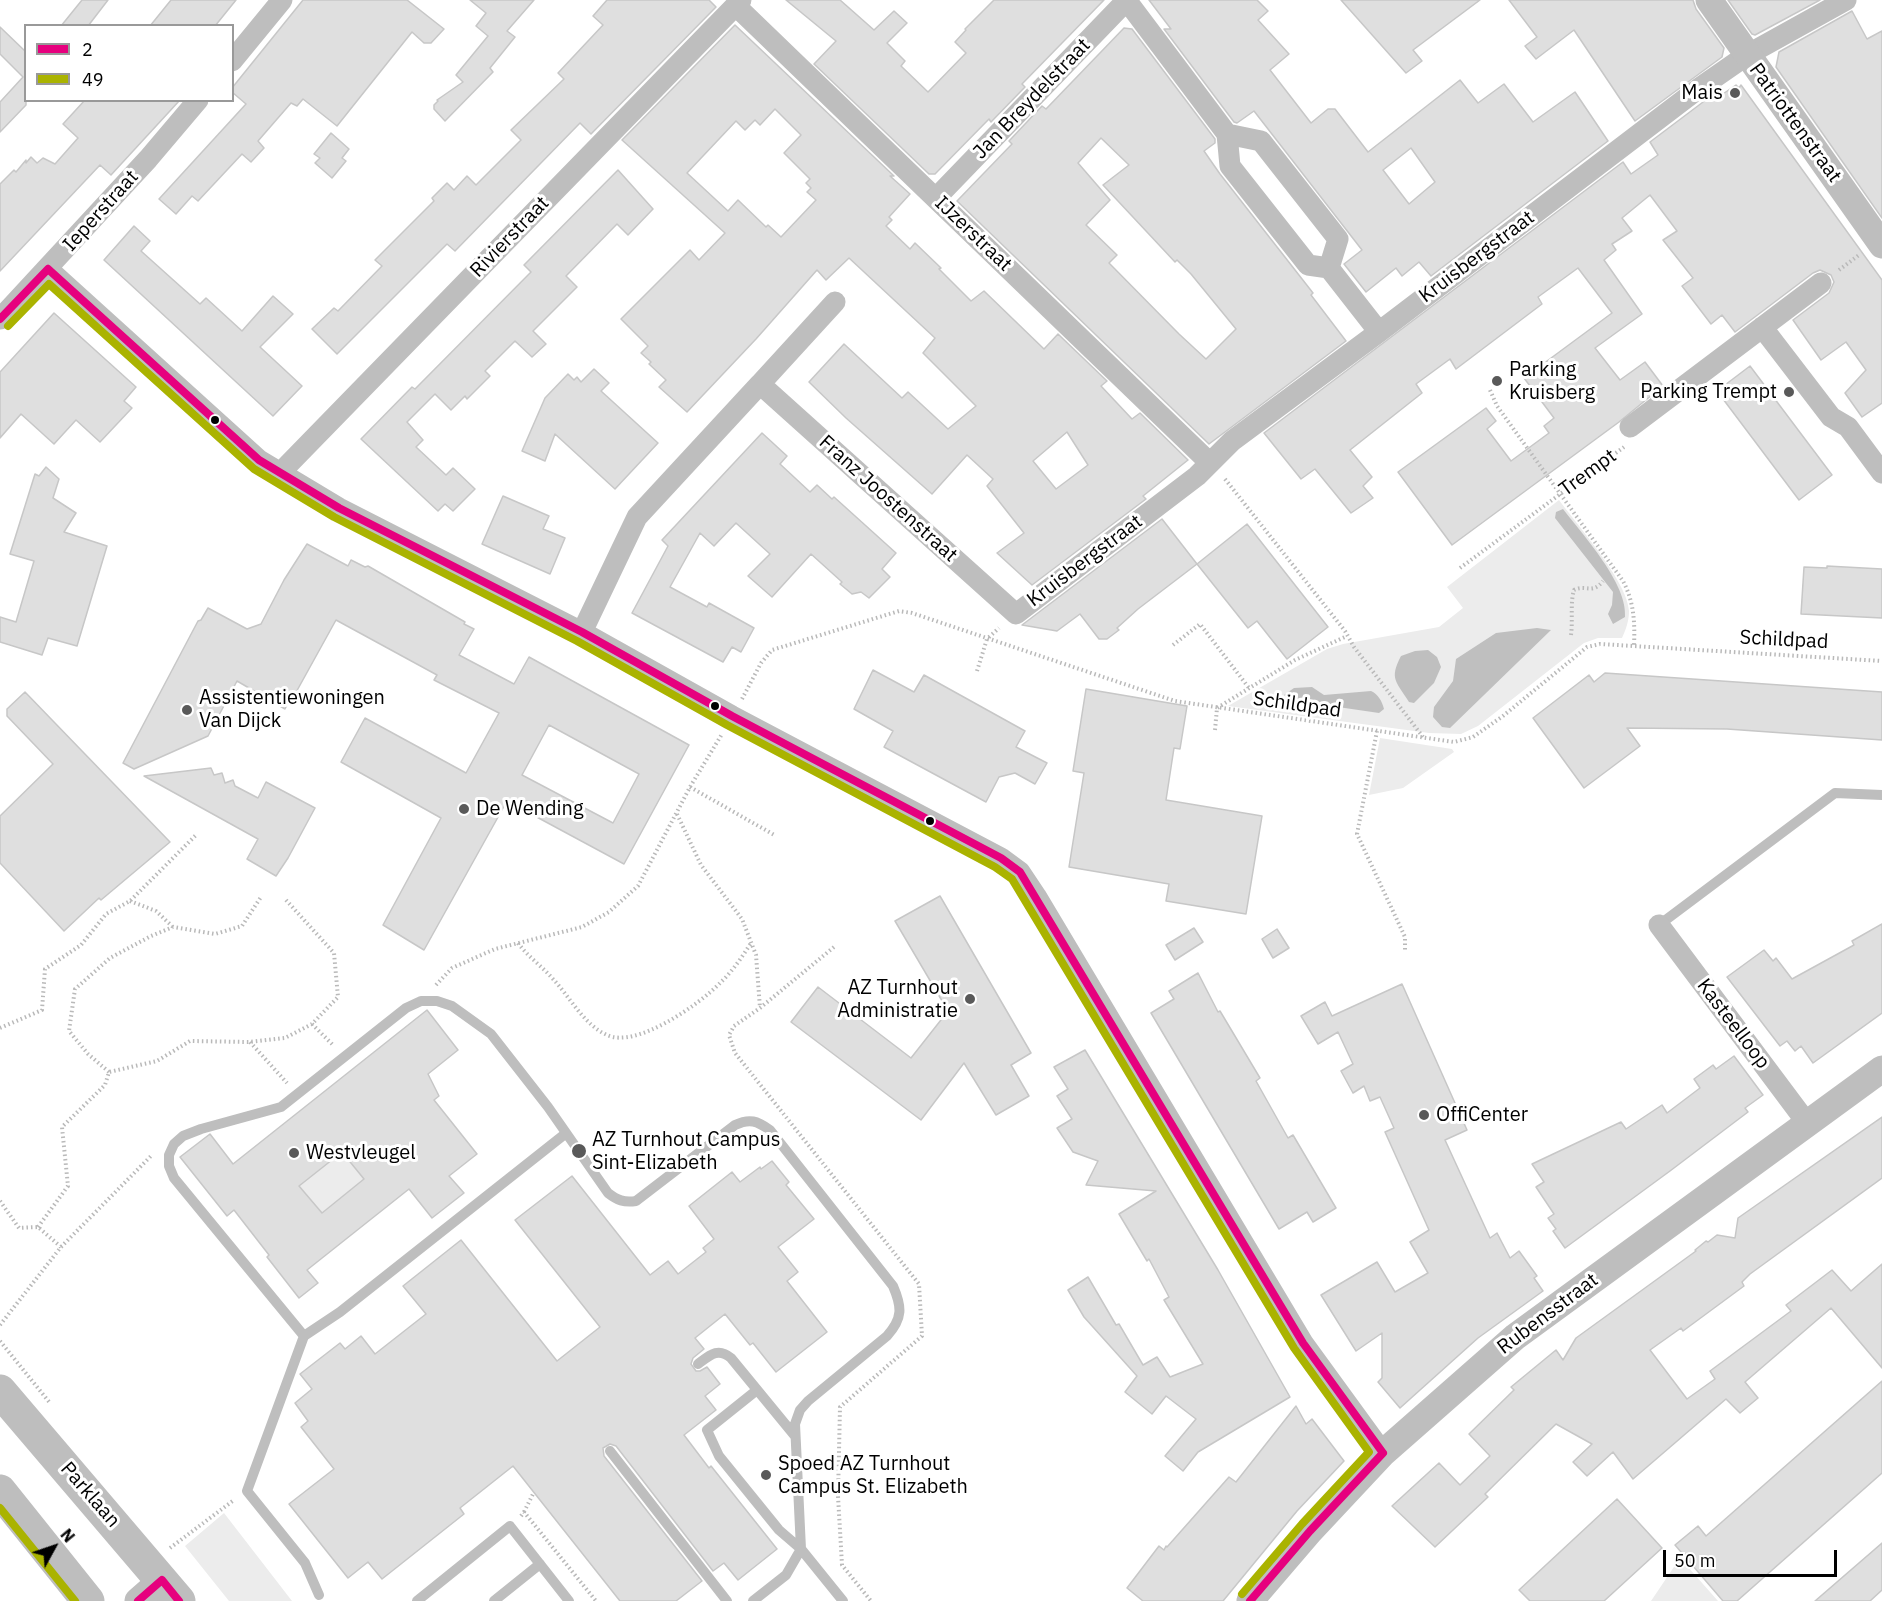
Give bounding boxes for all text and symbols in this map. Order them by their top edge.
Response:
legend [24,24,234,102]
street label: Jan Breydelstraat [968,34,1096,164]
text: 2 [82,38,93,61]
street label: Patriottenstraat [1744,59,1846,187]
text: 49 [82,68,104,91]
place label: Mais [1681,81,1723,105]
marker: Mais [1728,86,1742,100]
street label: Ieperstraat [58,165,144,257]
street label: IJzerstraat [929,191,1017,277]
street label: Rivierstraat [466,192,554,282]
street label: Kruisbergstraat [1415,206,1539,308]
place label: Parking Kruisberg [1509,358,1595,405]
marker: Parking Kruisberg [1490,374,1504,388]
place label: Parking Trempt [1640,380,1777,404]
marker: Parking Trempt [1782,385,1796,399]
unlabelled marker [209,414,221,426]
street label: Franz Joostenstraat [814,431,962,567]
street label: Trempt [1555,444,1621,502]
street label: Kruisbergstraat [1023,510,1147,612]
street label: Schildpad [1739,626,1829,654]
place label: Assistentiewoningen Van Dijck [199,686,385,733]
street label: Schildpad [1251,687,1343,723]
unlabelled marker [709,700,721,712]
marker: Assistentiewoningen Van Dijck [180,703,194,717]
place label: De Wending [476,797,583,821]
marker: De Wending [457,802,471,816]
unlabelled marker [924,815,936,827]
street label: Kasteelloop [1691,974,1775,1074]
place label: AZ Turnhout Administratie [837,976,958,1023]
marker: AZ Turnhout Administratie [963,992,977,1006]
place label: OffiCenter [1436,1103,1528,1127]
marker: OffiCenter [1417,1108,1431,1122]
place label: AZ Turnhout Campus Sint-Elizabeth [592,1128,781,1175]
place label: Westvleugel [306,1141,416,1165]
marker: AZ Turnhout Campus Sint-Elizabeth [570,1142,588,1160]
marker: Westvleugel [287,1146,301,1160]
street label: Rubensstraat [1493,1268,1603,1360]
place label: Spoed AZ Turnhout Campus St. Elizabeth [778,1452,968,1499]
street label: Parklaan [55,1457,125,1533]
marker: Spoed AZ Turnhout Campus St. Elizabeth [759,1468,773,1482]
north arrow [24,1517,84,1577]
text: N [56,1525,79,1546]
scale bar [1666,1538,1840,1576]
text: 50 m [1674,1549,1716,1572]

